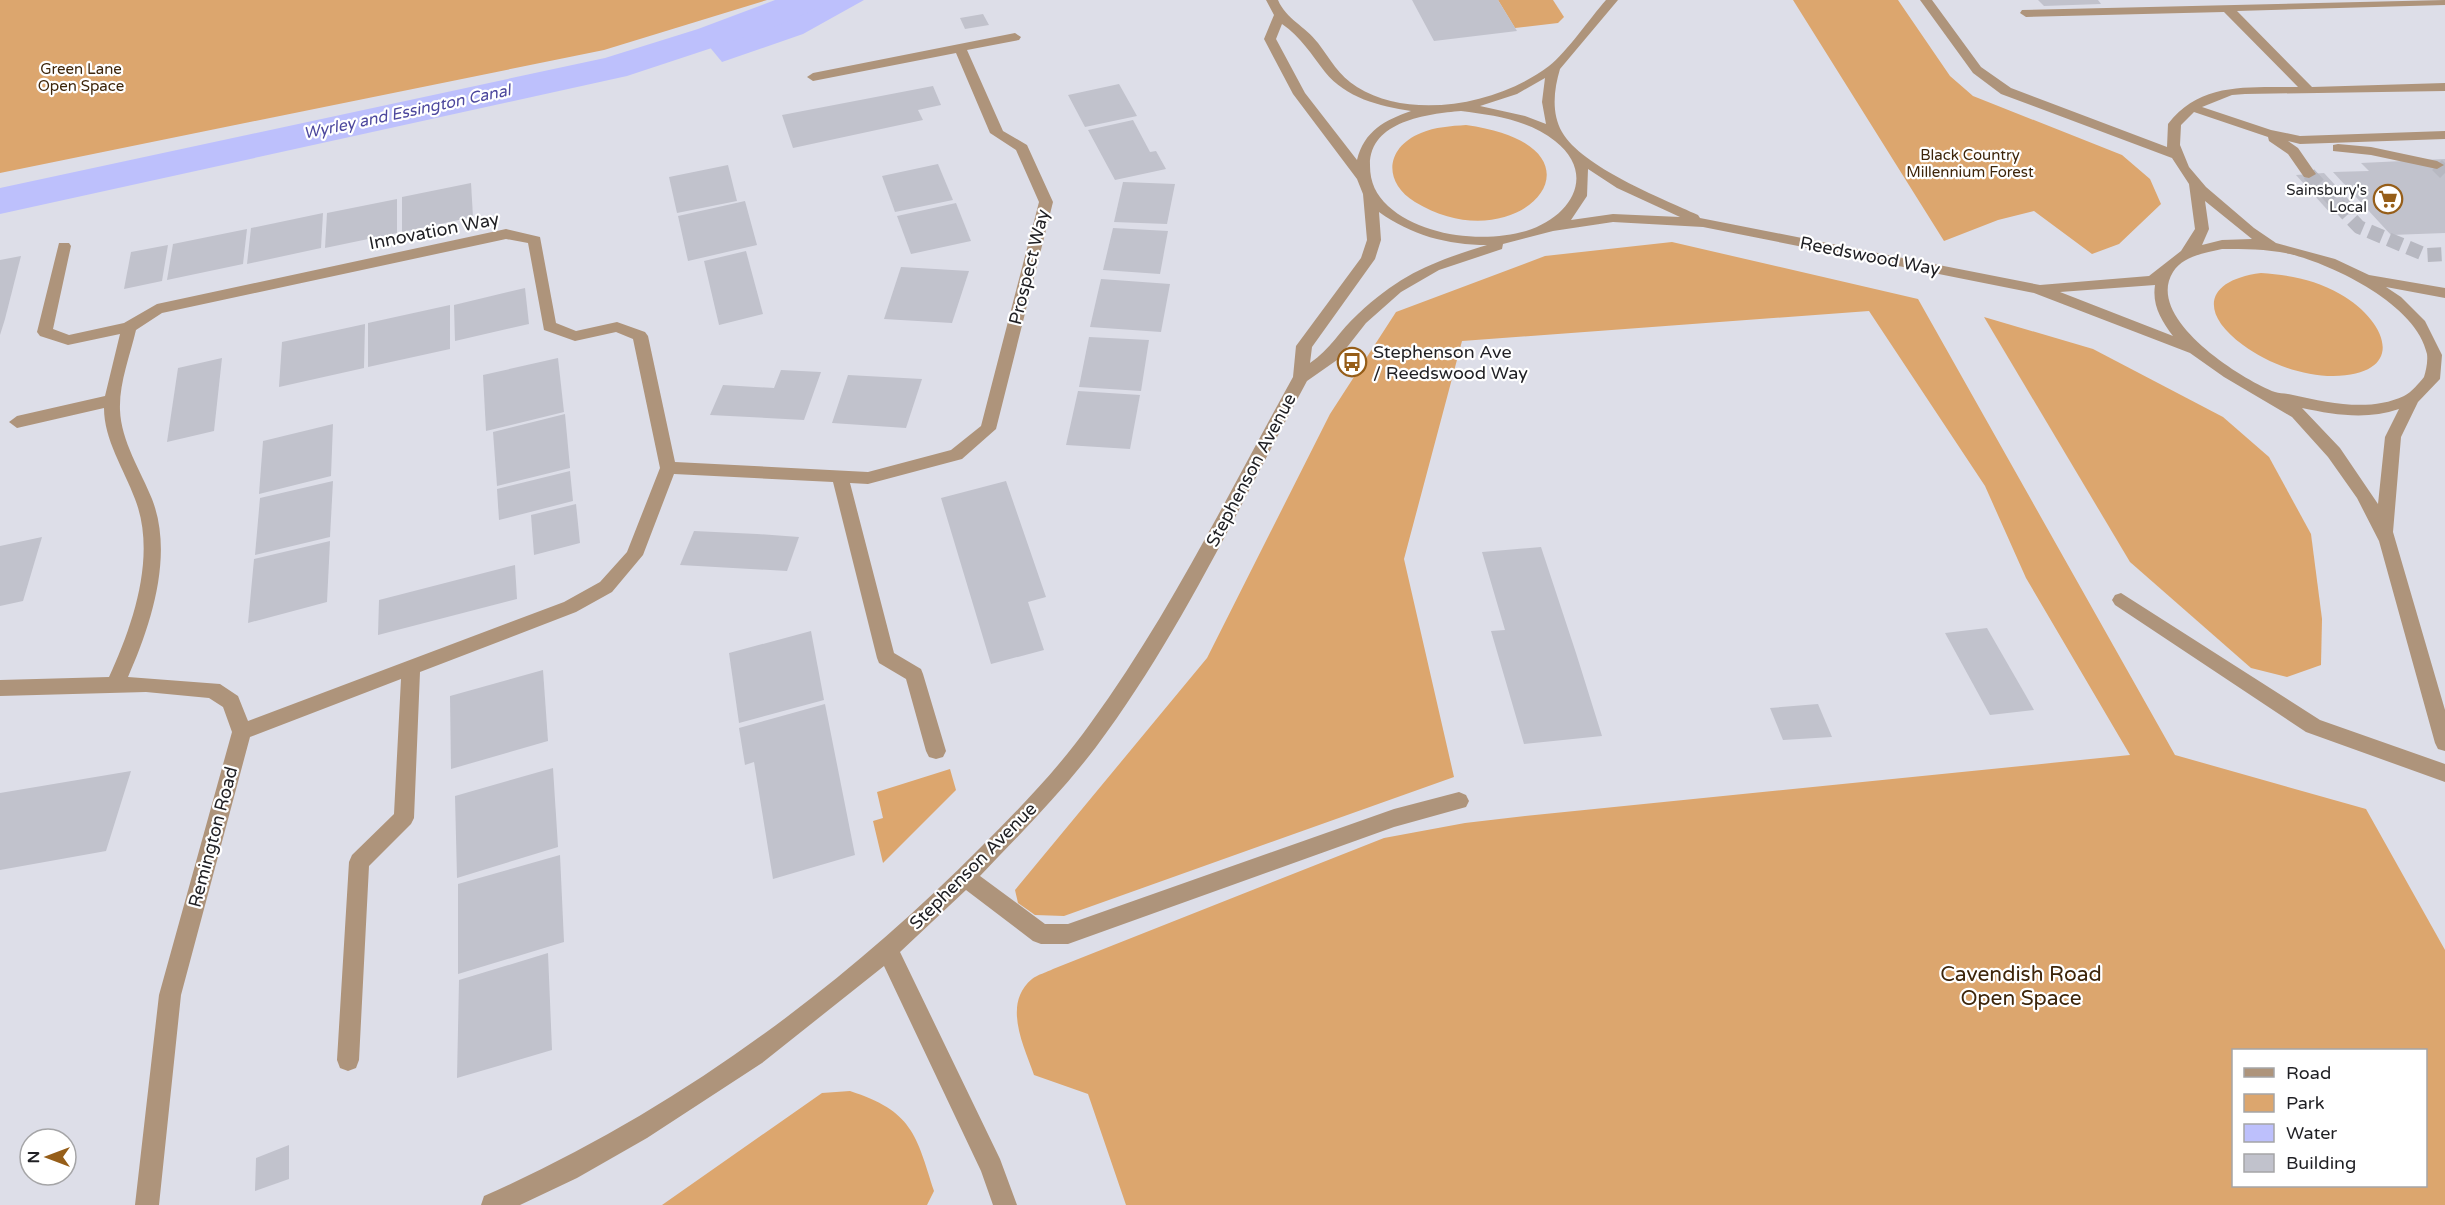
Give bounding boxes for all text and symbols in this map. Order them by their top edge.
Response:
park label: Green Lane Open Space [38,60,124,95]
water label: Wyrley and Essington Canal [302,80,514,144]
park label: Black Country Millennium Forest [1906,146,2034,181]
place label: Sainsbury's Local [2286,181,2367,216]
supermarket icon: Sainsbury's Local [2372,183,2404,215]
street label: Prospect Way [1004,207,1054,327]
street label: Innovation Way [367,208,501,254]
street label: Reedswood Way [1798,232,1942,280]
place label: Stephenson Ave / Reedswood Way [1373,341,1528,384]
bus stop icon: Stephenson Ave / Reedswood Way [1336,346,1368,378]
street label: Stephenson Avenue [1201,389,1301,551]
street label: Remington Road [184,764,242,910]
street label: Stephenson Avenue [905,798,1041,934]
park label: Cavendish Road Open Space [1940,962,2102,1011]
legend [2232,1049,2427,1187]
text: Road [2286,1062,2331,1084]
text: Park [2286,1092,2325,1114]
text: Water [2286,1122,2337,1144]
north arrow [18,1127,78,1187]
text: N [24,1151,44,1163]
text: Building [2286,1152,2356,1174]

